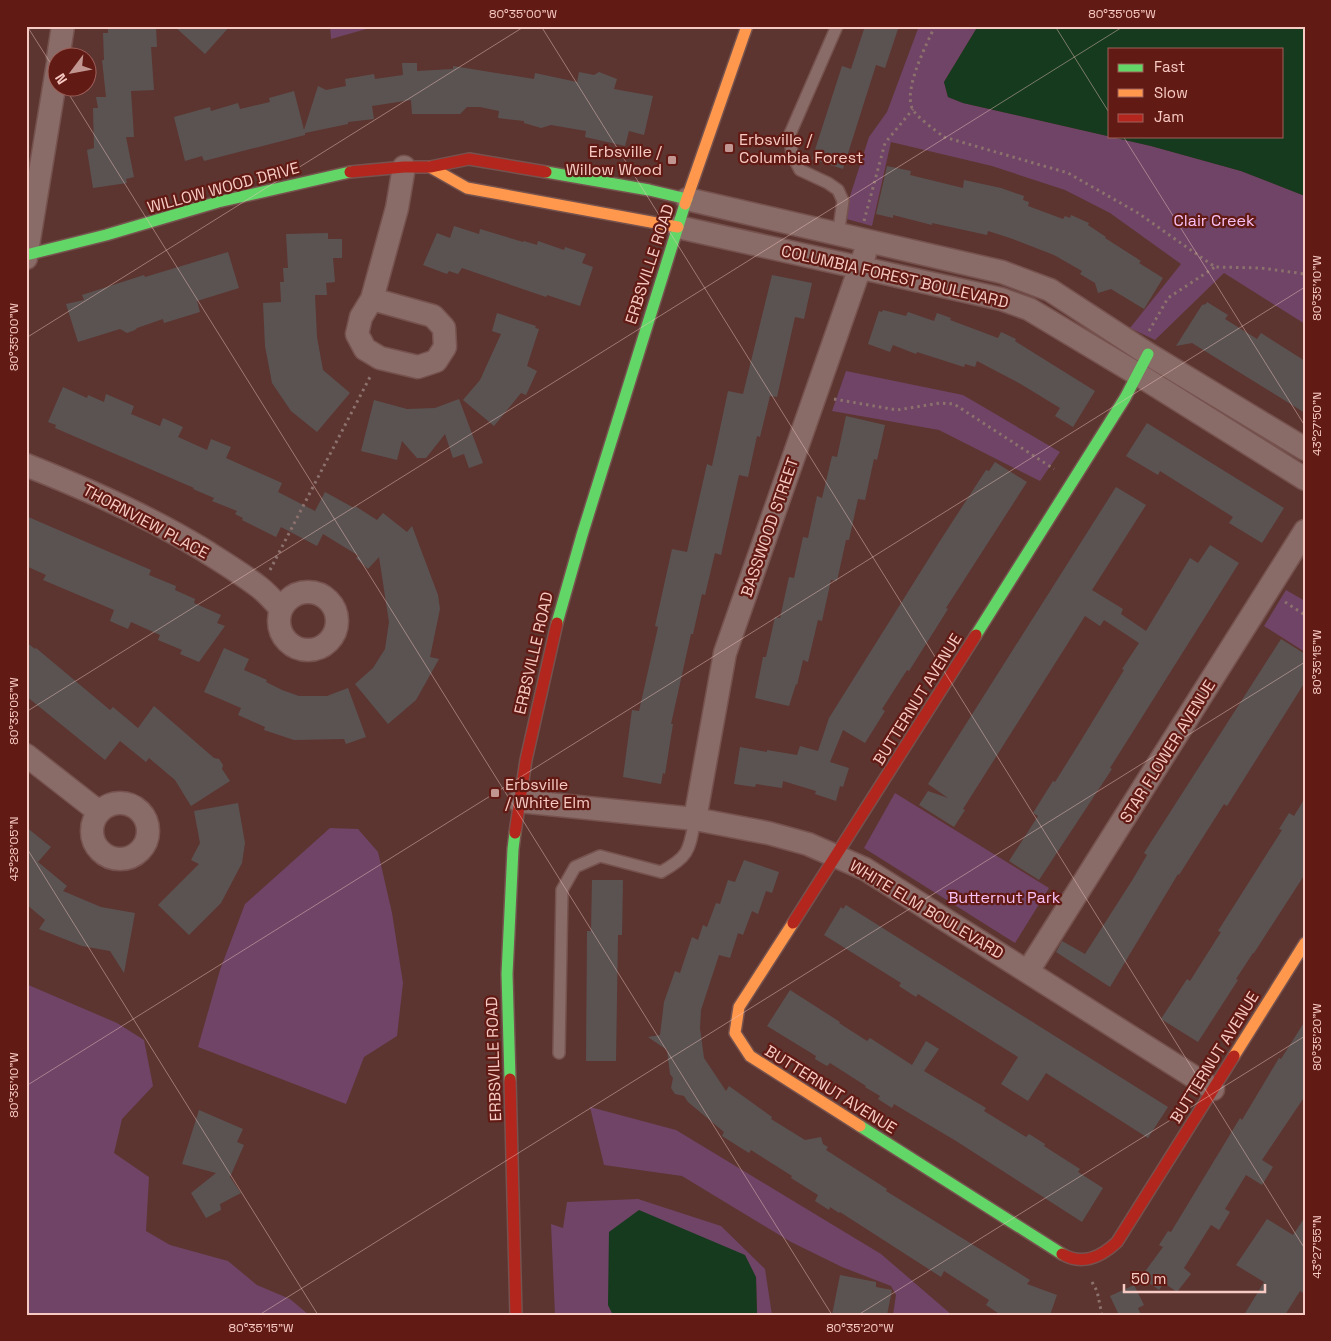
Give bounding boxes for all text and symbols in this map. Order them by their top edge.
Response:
text: 80°35'00"W [489,6,558,22]
text: 80°35'05"W [1088,6,1156,22]
north arrow [48,48,98,98]
legend [1108,48,1284,138]
text: Fast [1154,57,1185,76]
text: N [51,70,71,88]
text: Slow [1154,83,1188,102]
text: Jam [1154,107,1184,126]
place label: Erbsville / Columbia Forest [739,129,863,168]
place label: Erbsville / Willow Wood [566,141,662,180]
marker: Erbsville / Columbia Forest [723,142,735,154]
marker: Erbsville / Willow Wood [666,154,678,166]
street label: WILLOW WOOD DRIVE [145,157,302,218]
street label: ERBSVILLE ROAD [620,201,679,327]
park label: Clair Creek [1173,210,1255,231]
street label: COLUMBIA FOREST BOULEVARD [779,240,1011,313]
text: 80°35'10"W [1309,255,1325,321]
text: 80°35'00"W [6,302,22,371]
text: 43°27'50"N [1309,392,1325,456]
street label: BASSWOOD STREET [736,455,803,600]
street label: THORNVIEW PLACE [79,479,212,564]
street label: ERBSVILLE ROAD [509,590,558,716]
street label: BUTTERNUT AVENUE [868,629,967,769]
text: 80°35'15"W [1309,629,1325,695]
street label: STAR FLOWER AVENUE [1115,676,1220,827]
text: 80°35'05"W [6,677,22,745]
place label: Erbsville / White Elm [505,774,590,813]
marker: Erbsville / White Elm [489,787,501,799]
text: 43°28'05"N [6,817,22,882]
street label: WHITE ELM BOULEVARD [846,855,1008,964]
park label: Butternut Park [948,887,1061,908]
street label: BUTTERNUT AVENUE [1165,987,1264,1127]
street label: ERBSVILLE ROAD [481,996,506,1122]
text: 80°35'20"W [1309,1003,1325,1071]
street label: BUTTERNUT AVENUE [761,1040,901,1139]
text: 80°35'10"W [6,1052,22,1118]
text: 43°27'55"N [1309,1215,1325,1279]
scale bar [1124,1261,1265,1293]
text: 50 m [1131,1269,1166,1288]
text: 80°35'15"W [229,1320,294,1336]
text: 80°35'20"W [826,1320,894,1336]

